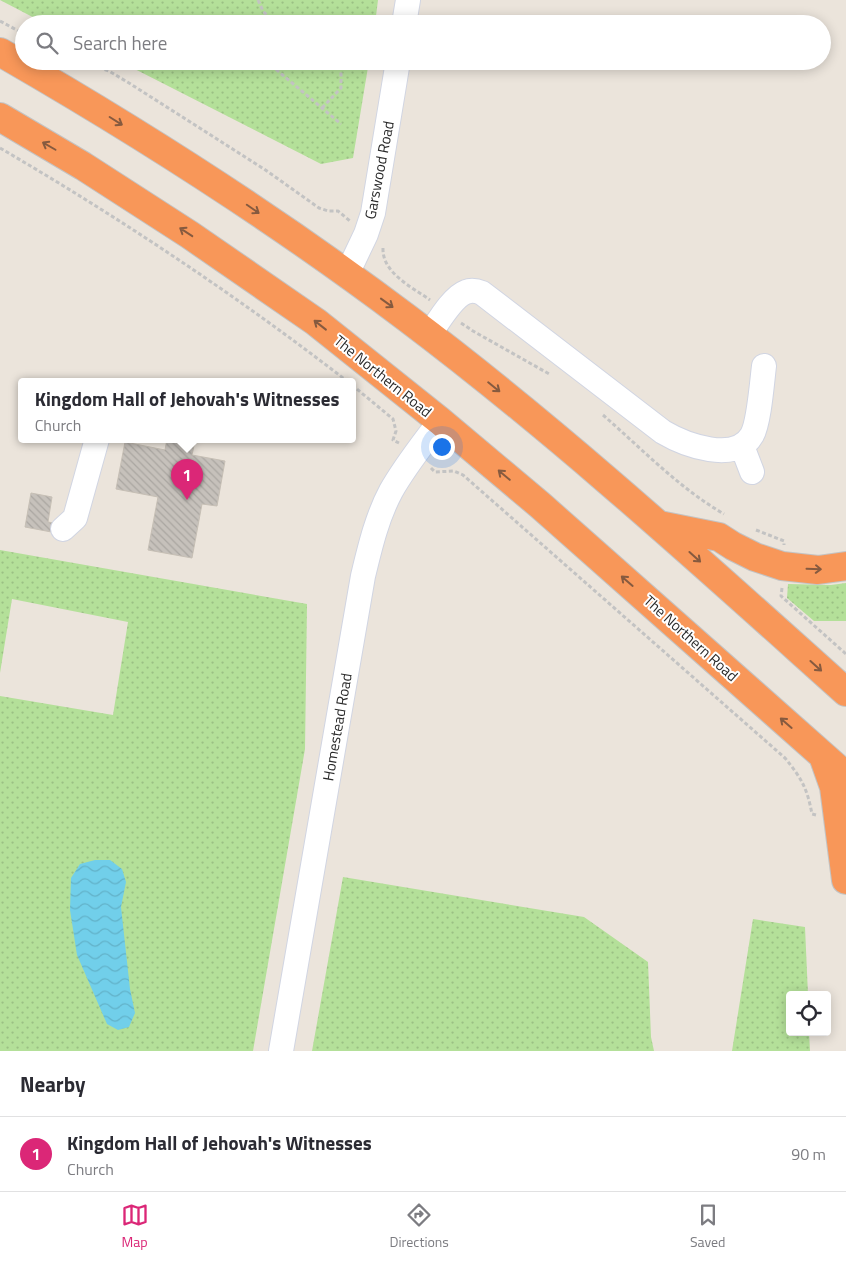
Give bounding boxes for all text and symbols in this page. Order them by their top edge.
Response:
search box [15,15,831,70]
text: Search here [73,28,167,57]
icon: search [33,29,61,57]
one-way arrow [109,116,123,126]
street label: Garswood Road [358,119,400,221]
one-way arrow [41,141,56,151]
one-way arrow [246,204,260,214]
one-way arrow [180,227,194,237]
one-way arrow [380,298,394,308]
one-way arrow [314,320,327,331]
street label: The Northern Road [329,329,437,423]
popup [18,378,356,443]
one-way arrow [487,381,500,392]
text: Kingdom Hall of Jehovah's Witnesses [35,384,339,413]
text: Church [35,413,81,437]
your location [429,434,455,460]
pin: 1 [171,459,203,500]
one-way arrow [498,469,511,480]
one-way arrow [689,552,702,563]
one-way arrow [806,564,822,573]
one-way arrow [621,576,634,587]
street label: The Northern Road [639,589,743,687]
one-way arrow [810,660,823,671]
street label: Homestead Road [316,671,358,783]
one-way arrow [779,717,792,729]
map controls [786,991,831,1036]
button: locate [786,991,831,1036]
text: Nearby [20,1068,85,1100]
text: Kingdom Hall of Jehovah's Witnesses [67,1128,372,1157]
text: 1 [32,1142,40,1166]
text: 90 m [791,1142,826,1166]
text: Church [67,1157,114,1181]
tab: Map [121,1201,149,1252]
tab: Directions [390,1201,449,1252]
tab: Saved [690,1201,726,1252]

